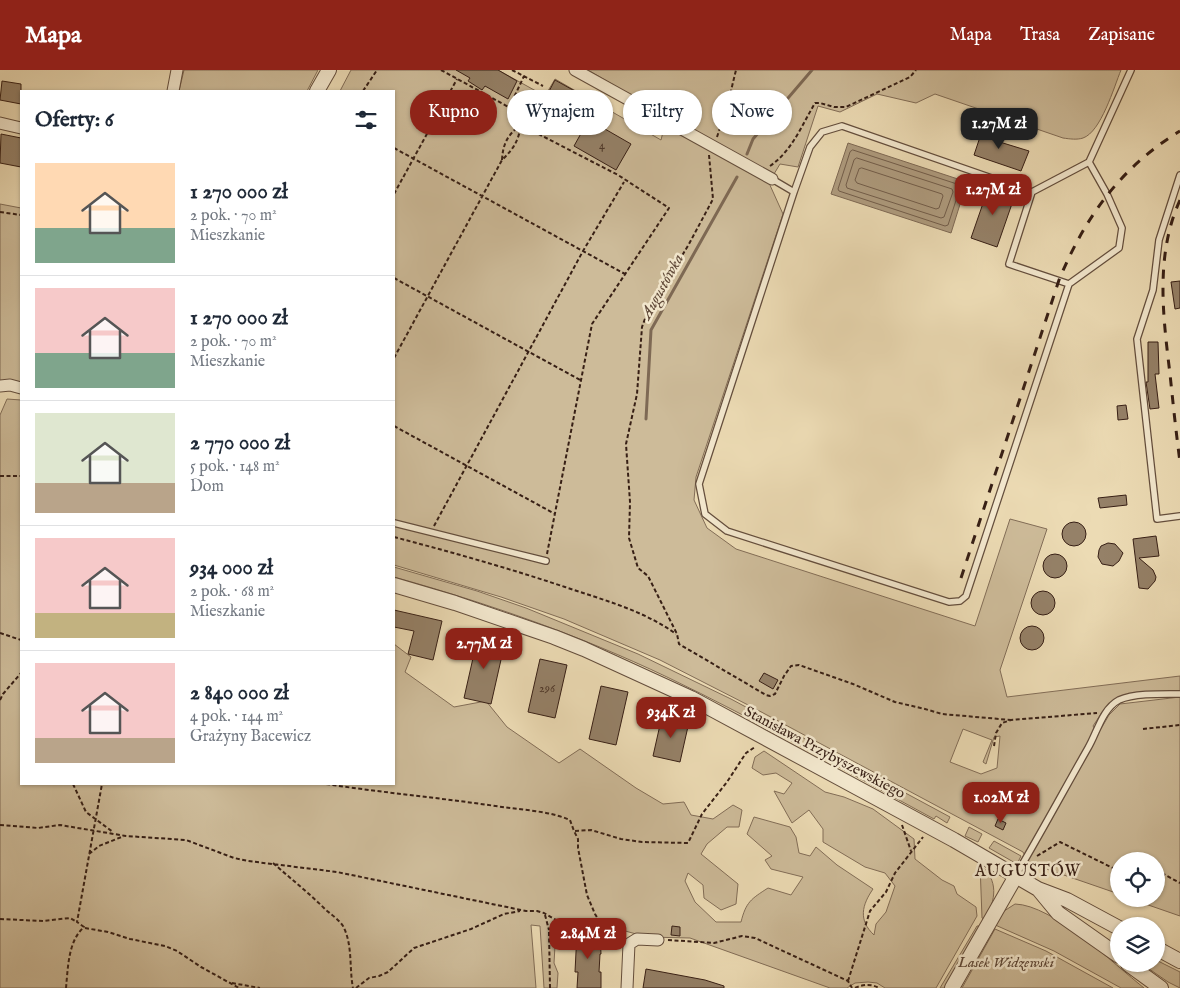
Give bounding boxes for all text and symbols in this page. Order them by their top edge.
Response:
text: Mapa [25,20,81,51]
text: Mapa [950,24,992,47]
text: Trasa [1020,24,1060,47]
text: Zapisane [1088,24,1155,47]
chip: Kupno [410,90,497,135]
chip: Wynajem [507,90,613,135]
chip: Filtry [623,90,702,135]
chip: Nowe [712,90,792,135]
icon: filters [352,106,380,134]
text: Oferty: 6 [35,107,114,134]
pin: 1.27M zł [947,108,1051,150]
text: 1.27M zł [972,114,1026,134]
house number: 4 [599,138,605,153]
pin: 1.27M zł [941,174,1045,216]
text: 1 270 000 zł [190,179,288,206]
text: 1.27M zł [966,180,1020,200]
icon: home [75,183,135,243]
text: 2 pok. · 70 m² [190,206,277,226]
text: Mieszkanie [190,226,265,246]
water label: Augustówka [636,251,689,325]
text: 1 270 000 zł [190,305,288,332]
icon: home [75,308,135,368]
text: 2 pok. · 70 m² [190,332,277,352]
text: Mieszkanie [190,352,265,372]
text: 2 770 000 zł [190,430,290,457]
icon: home [75,433,135,493]
text: 5 pok. · 148 m² [190,457,280,477]
text: Dom [190,477,224,497]
text: 934 000 zł [190,555,273,582]
icon: home [75,558,135,618]
text: 2 pok. · 68 m² [190,582,274,602]
text: Mieszkanie [190,602,265,622]
pin: 2.77M zł [432,628,536,670]
text: 2.77M zł [456,634,512,654]
text: 2 840 000 zł [190,680,289,707]
house number: 296 [539,681,556,696]
icon: home [75,683,135,743]
pin: 934K zł [625,696,717,739]
street label: Stanisława Przybyszewskiego [741,702,909,803]
text: 934K zł [647,703,695,723]
text: 4 pok. · 144 m² [190,707,283,727]
text: Grażyny Bacewicz [190,727,311,747]
pin: 1.02M zł [949,782,1053,824]
text: 1.02M zł [973,788,1029,808]
map controls [1110,852,1165,972]
button: locate [1110,852,1165,907]
district label: AUGUSTÓW [974,860,1081,882]
button: layers [1110,917,1165,972]
pin: 2.84M zł [536,918,640,960]
text: 2.84M zł [560,924,616,944]
park label: Lasek Widzewski [957,953,1056,972]

